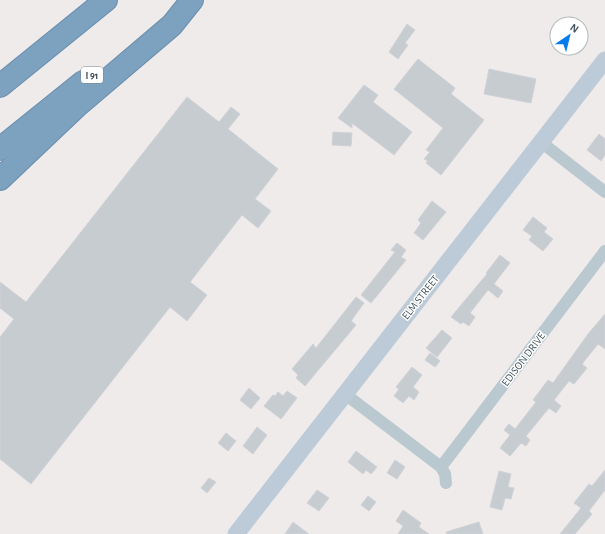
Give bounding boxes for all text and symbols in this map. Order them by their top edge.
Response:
north arrow [549,16,589,56]
text: N [568,22,581,35]
road number: I 91 [81,67,103,83]
street label: ELM STREET [400,273,441,322]
street label: EDISON DRIVE [500,330,548,388]

